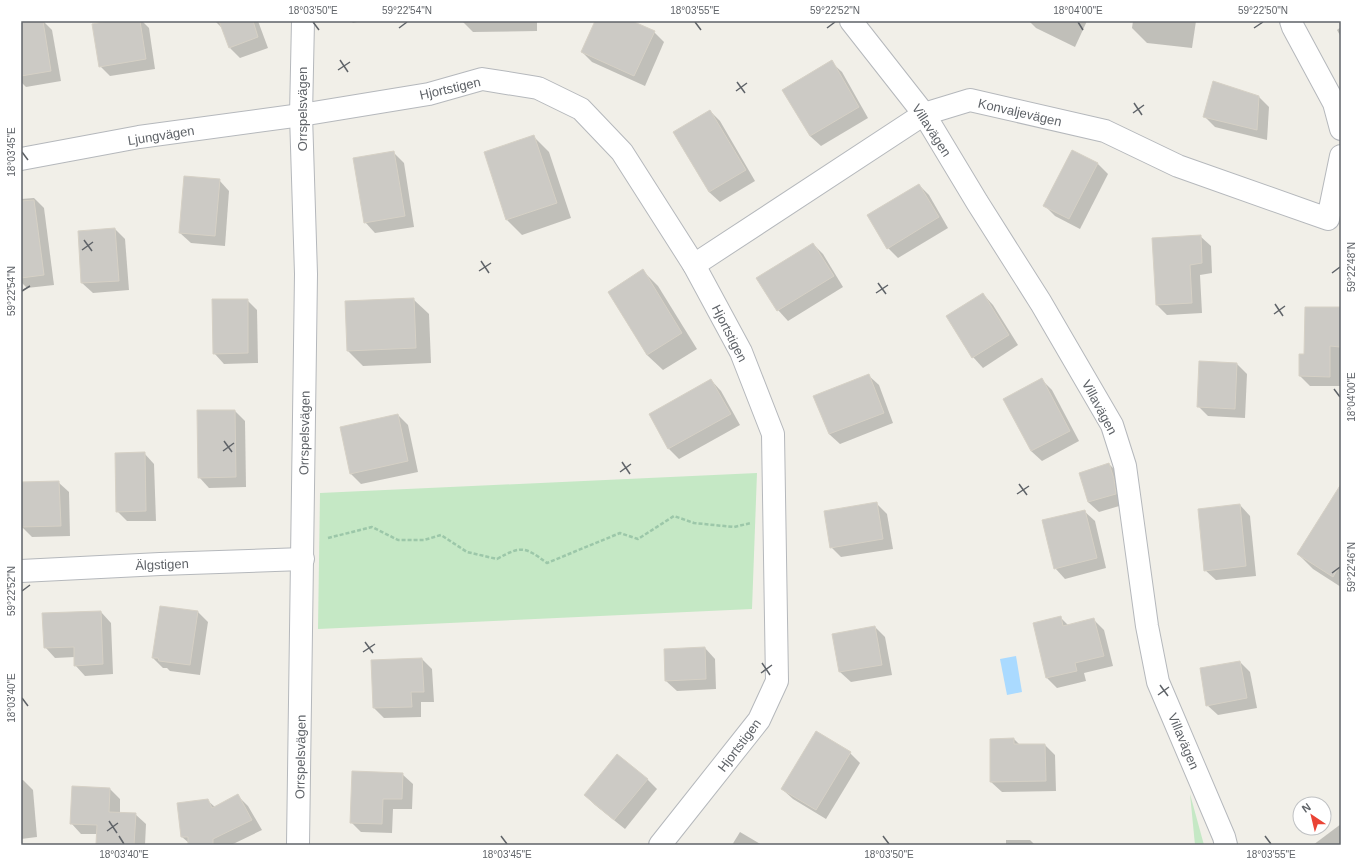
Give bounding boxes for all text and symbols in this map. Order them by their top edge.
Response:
text: 18°03'50"E [288,5,338,16]
text: 59°22'54"N [382,5,432,16]
text: 18°03'55"E [670,5,720,16]
text: 59°22'52"N [810,5,860,16]
text: 18°04'00"E [1053,5,1103,16]
text: 59°22'50"N [1238,5,1288,16]
street label: Orrspelsvägen [295,67,310,151]
street label: Hjortstigen [418,74,482,103]
street label: Konvaljevägen [977,96,1063,129]
street label: Villavägen [909,101,954,159]
street label: Ljungvägen [127,123,195,148]
text: 18°03'45"E [6,127,17,177]
text: 59°22'48"N [1346,242,1357,292]
text: 59°22'54"N [6,266,17,316]
street label: Hjortstigen [709,302,750,364]
text: 18°04'00"E [1346,372,1357,422]
street label: Villavägen [1079,377,1120,437]
street label: Orrspelsvägen [296,391,313,475]
text: 59°22'46"N [1346,542,1357,592]
street label: Älgstigen [135,556,189,573]
text: 59°22'52"N [6,566,17,616]
text: 18°03'40"E [6,673,17,723]
street label: Villavägen [1165,711,1202,772]
street label: Orrspelsvägen [292,715,309,799]
street label: Hjortstigen [715,716,764,775]
north arrow [1292,796,1332,836]
text: N [1300,801,1313,815]
text: 18°03'40"E [99,849,149,860]
text: 18°03'45"E [482,849,532,860]
text: 18°03'50"E [864,849,914,860]
text: 18°03'55"E [1246,849,1296,860]

